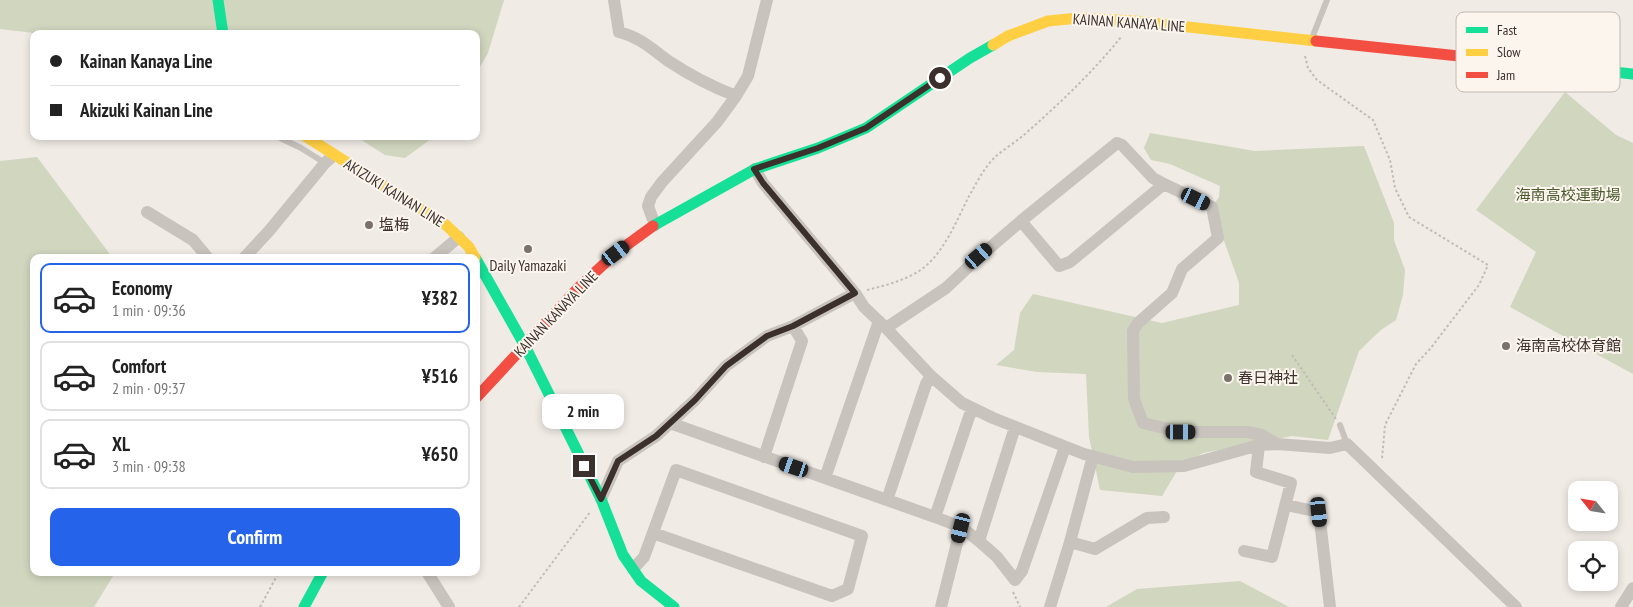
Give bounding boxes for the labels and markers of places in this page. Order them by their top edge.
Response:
place label: 塩梅 [379,215,409,234]
marker: 塩梅 [363,219,375,231]
marker: Daily Yamazaki [522,243,534,255]
place label: Daily Yamazaki [490,256,566,275]
place label: 海南高校体育館 [1516,336,1621,355]
marker: 海南高校体育館 [1500,340,1512,352]
place label: 春日神社 [1238,368,1298,387]
marker: 春日神社 [1222,372,1234,384]

